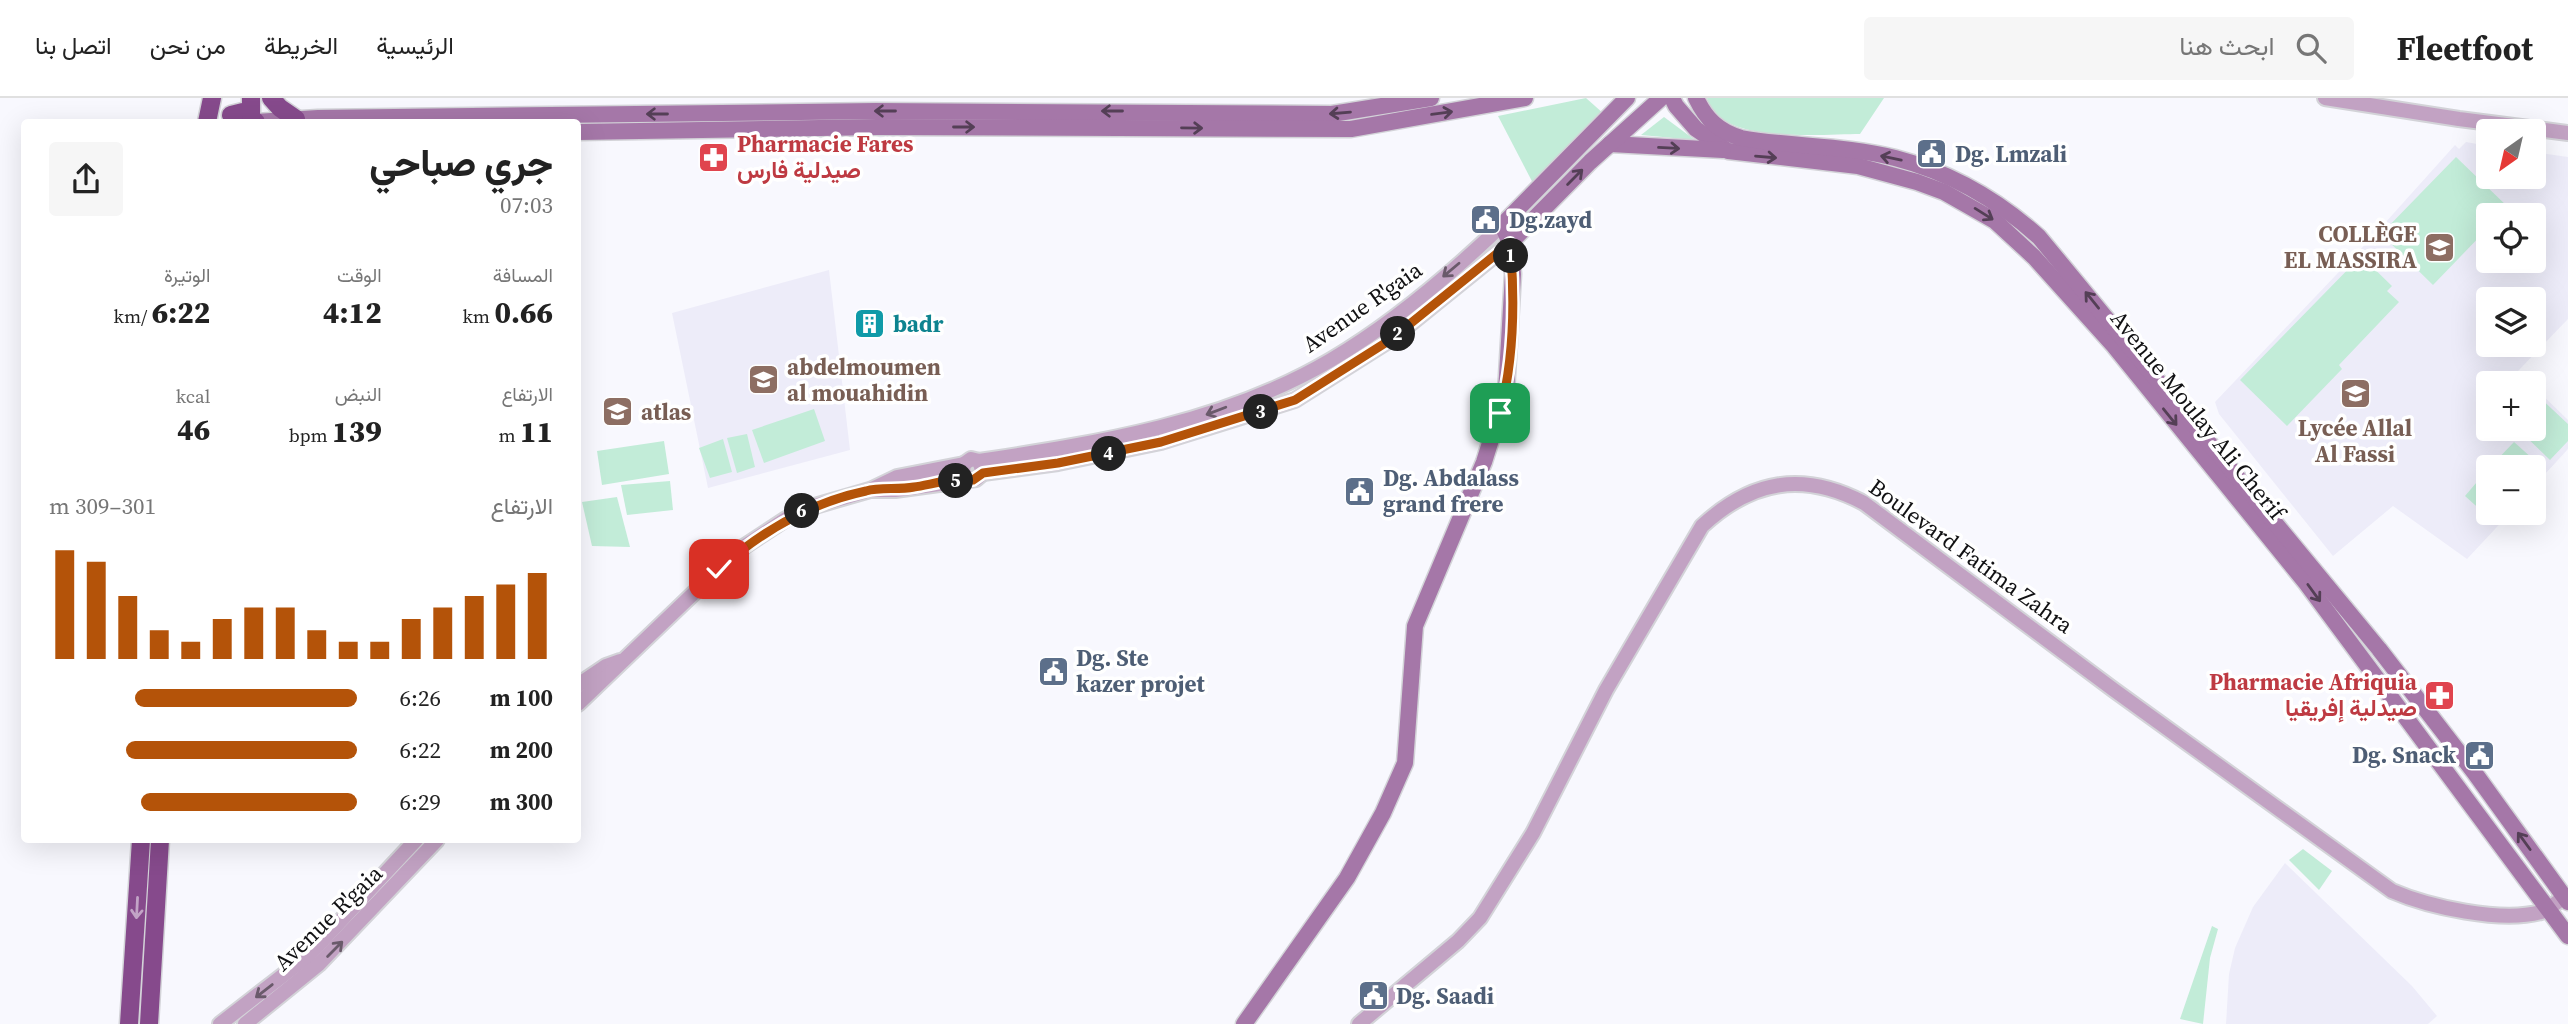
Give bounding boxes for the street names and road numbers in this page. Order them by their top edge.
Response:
street label: Avenue R'gaia [1296,254,1429,360]
street label: Avenue Moulay Ali Cherif [2103,303,2294,528]
street label: Boulevard Fatima Zahra [1863,471,2080,641]
street label: Avenue R'gaia [267,858,390,978]

